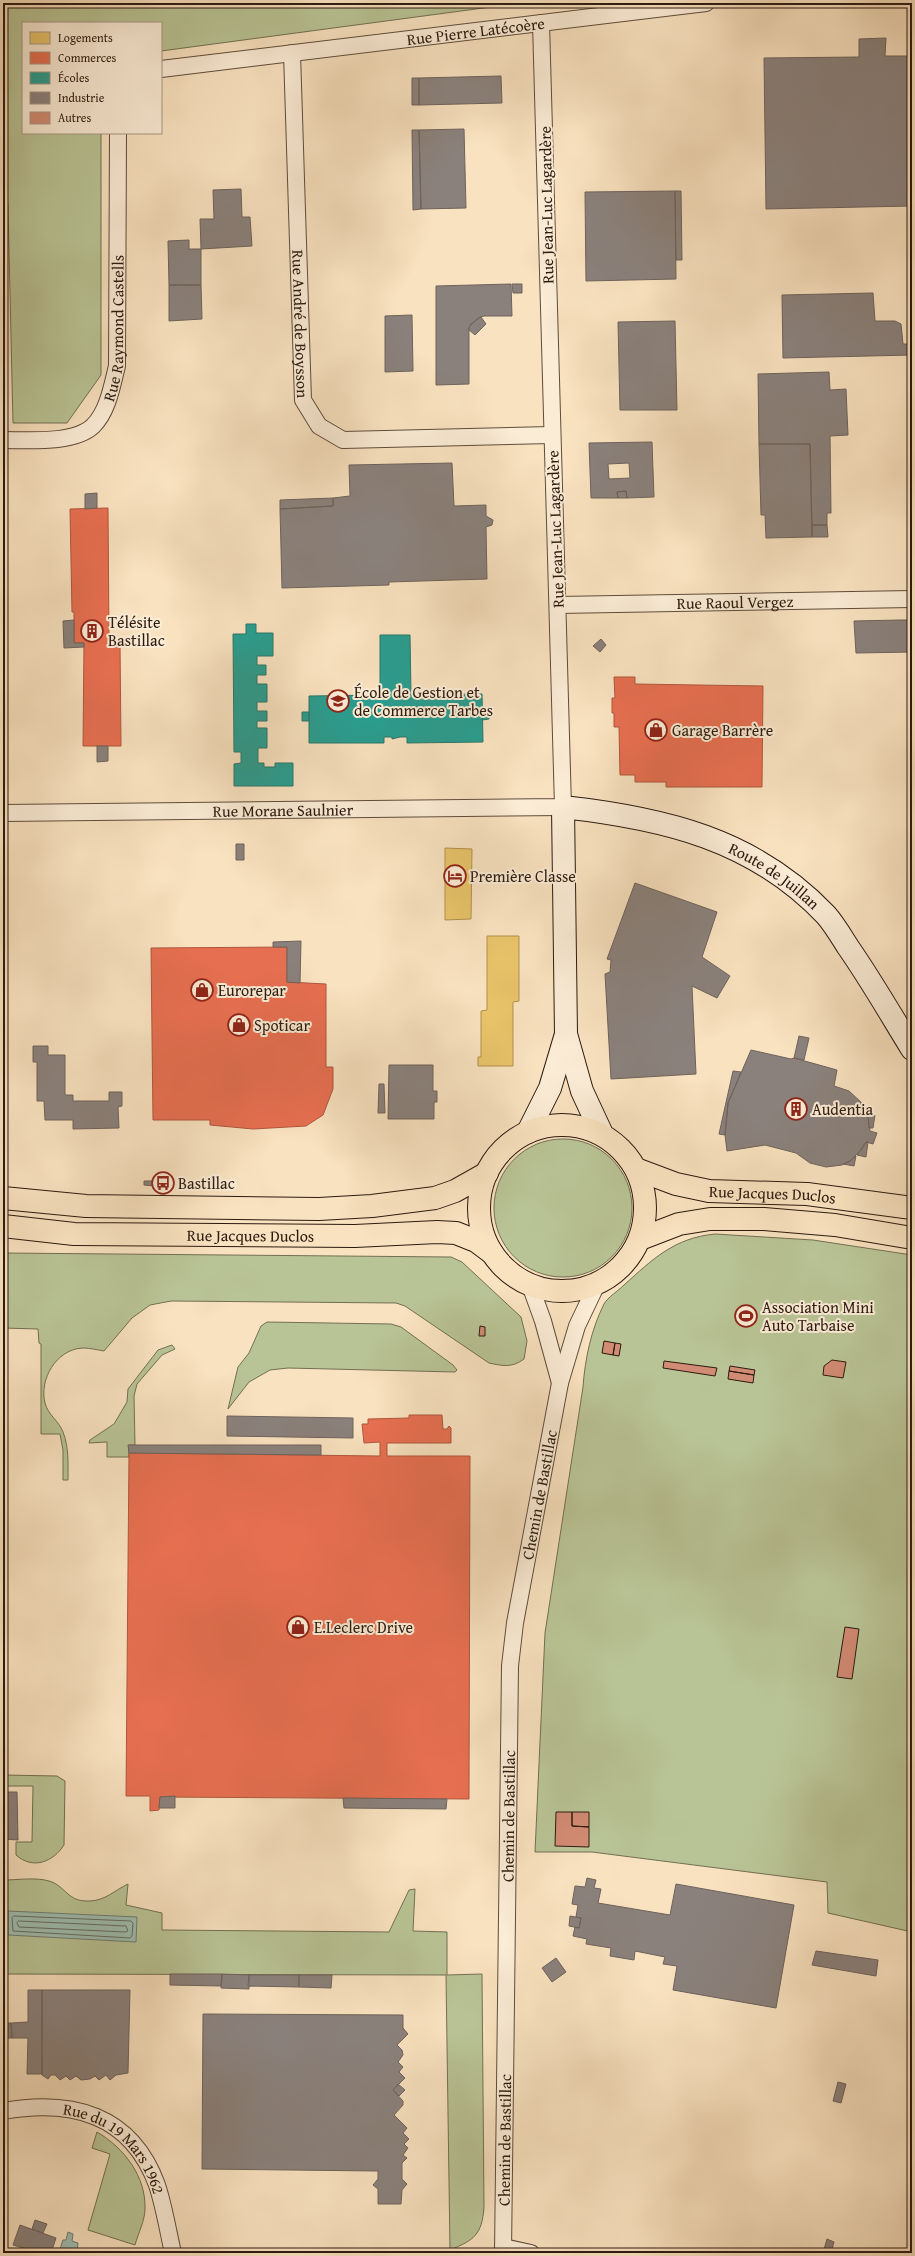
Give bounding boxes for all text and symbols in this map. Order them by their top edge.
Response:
street label: Rue Pierre Latécoère [405,11,546,51]
legend [22,22,162,134]
text: Logements [58,29,113,46]
text: Commerces [58,49,117,66]
text: Écoles [58,69,90,86]
text: Industrie [58,89,105,106]
text: Autres [58,109,91,126]
street label: Rue Jean-Luc Lagardère [533,126,559,284]
street label: Rue André de Boysson [286,249,315,398]
street label: Rue Raymond Castells [96,255,129,404]
street label: Rue Jean-Luc Lagardère [540,450,570,608]
street label: Rue Raoul Vergez [676,589,794,615]
place label: Télésite Bastillac [108,610,165,652]
building icon: Télésite Bastillac [79,618,105,644]
place label: École de Gestion et de Commerce Tarbes [354,680,493,722]
school or university icon: École de Gestion et de Commerce Tarbes [325,688,351,714]
shop icon: Garage Barrère [643,717,669,743]
place label: Garage Barrère [672,718,773,742]
street label: Rue Morane Saulnier [213,797,354,823]
street label: Route de Juillan [725,836,826,915]
hotel icon: Première Classe [442,863,468,889]
place label: Première Classe [470,864,576,888]
shop icon: Eurorepar [189,977,215,1003]
place label: Eurorepar [218,978,286,1002]
shop icon: Spoticar [226,1012,252,1038]
place label: Spoticar [254,1013,310,1037]
building icon: Audentia [783,1096,809,1122]
place label: Audentia [812,1097,874,1121]
bus stop icon: Bastillac [150,1170,176,1196]
place label: Bastillac [178,1171,235,1195]
street label: Rue Jacques Duclos [708,1179,838,1210]
street label: Rue Jacques Duclos [187,1223,314,1248]
place label: Association Mini Auto Tarbaise [762,1295,874,1337]
sports icon: Association Mini Auto Tarbaise [733,1303,759,1329]
street label: Chemin de Bastillac [515,1428,563,1562]
shop icon: E.Leclerc Drive [285,1614,311,1640]
place label: E.Leclerc Drive [314,1615,413,1639]
street label: Chemin de Bastillac [495,1750,521,1882]
street label: Chemin de Bastillac [492,2074,517,2206]
street label: Rue du 19 Mars 1962 [62,2097,171,2197]

